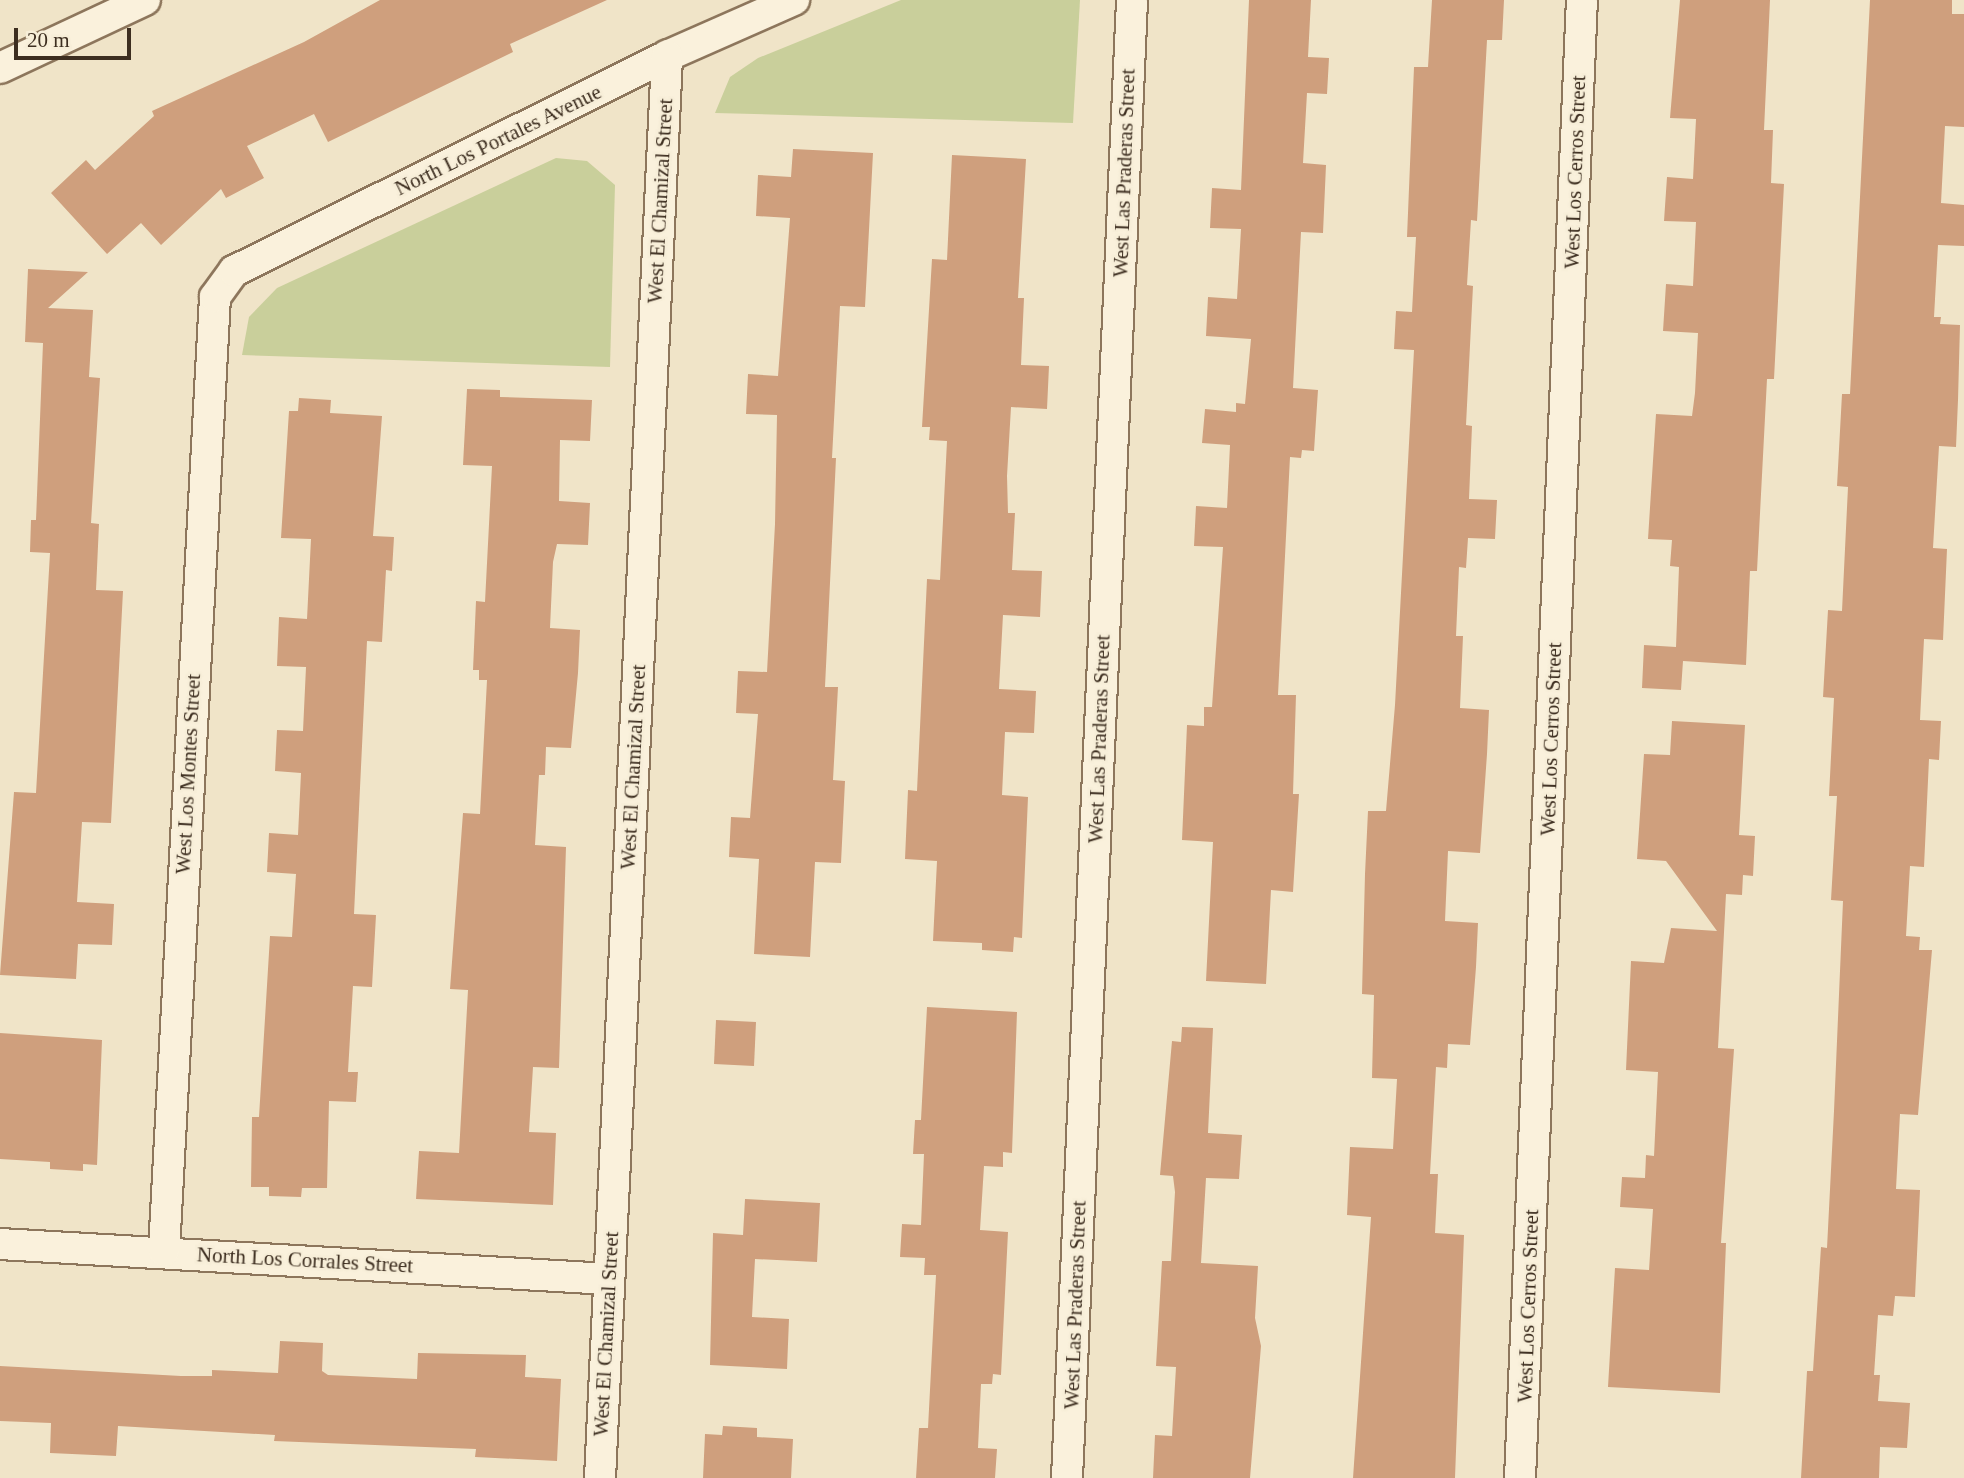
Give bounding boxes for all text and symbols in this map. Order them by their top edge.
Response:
scale bar [18,14,135,58]
text: 20 m [27,28,70,52]
street label: West Las Praderas Street [1108,68,1140,278]
street label: West Los Cerros Street [1559,75,1591,269]
street label: North Los Portales Avenue [390,79,606,201]
street label: West El Chamizal Street [642,98,678,304]
street label: West Las Praderas Street [1083,634,1115,844]
street label: West Los Cerros Street [1535,642,1567,836]
street label: West El Chamizal Street [615,664,651,870]
street label: West Los Montes Street [170,673,206,875]
street label: West Las Praderas Street [1059,1200,1091,1410]
street label: West Los Cerros Street [1512,1209,1544,1403]
street label: West El Chamizal Street [588,1231,624,1437]
street label: North Los Corrales Street [196,1242,414,1278]

